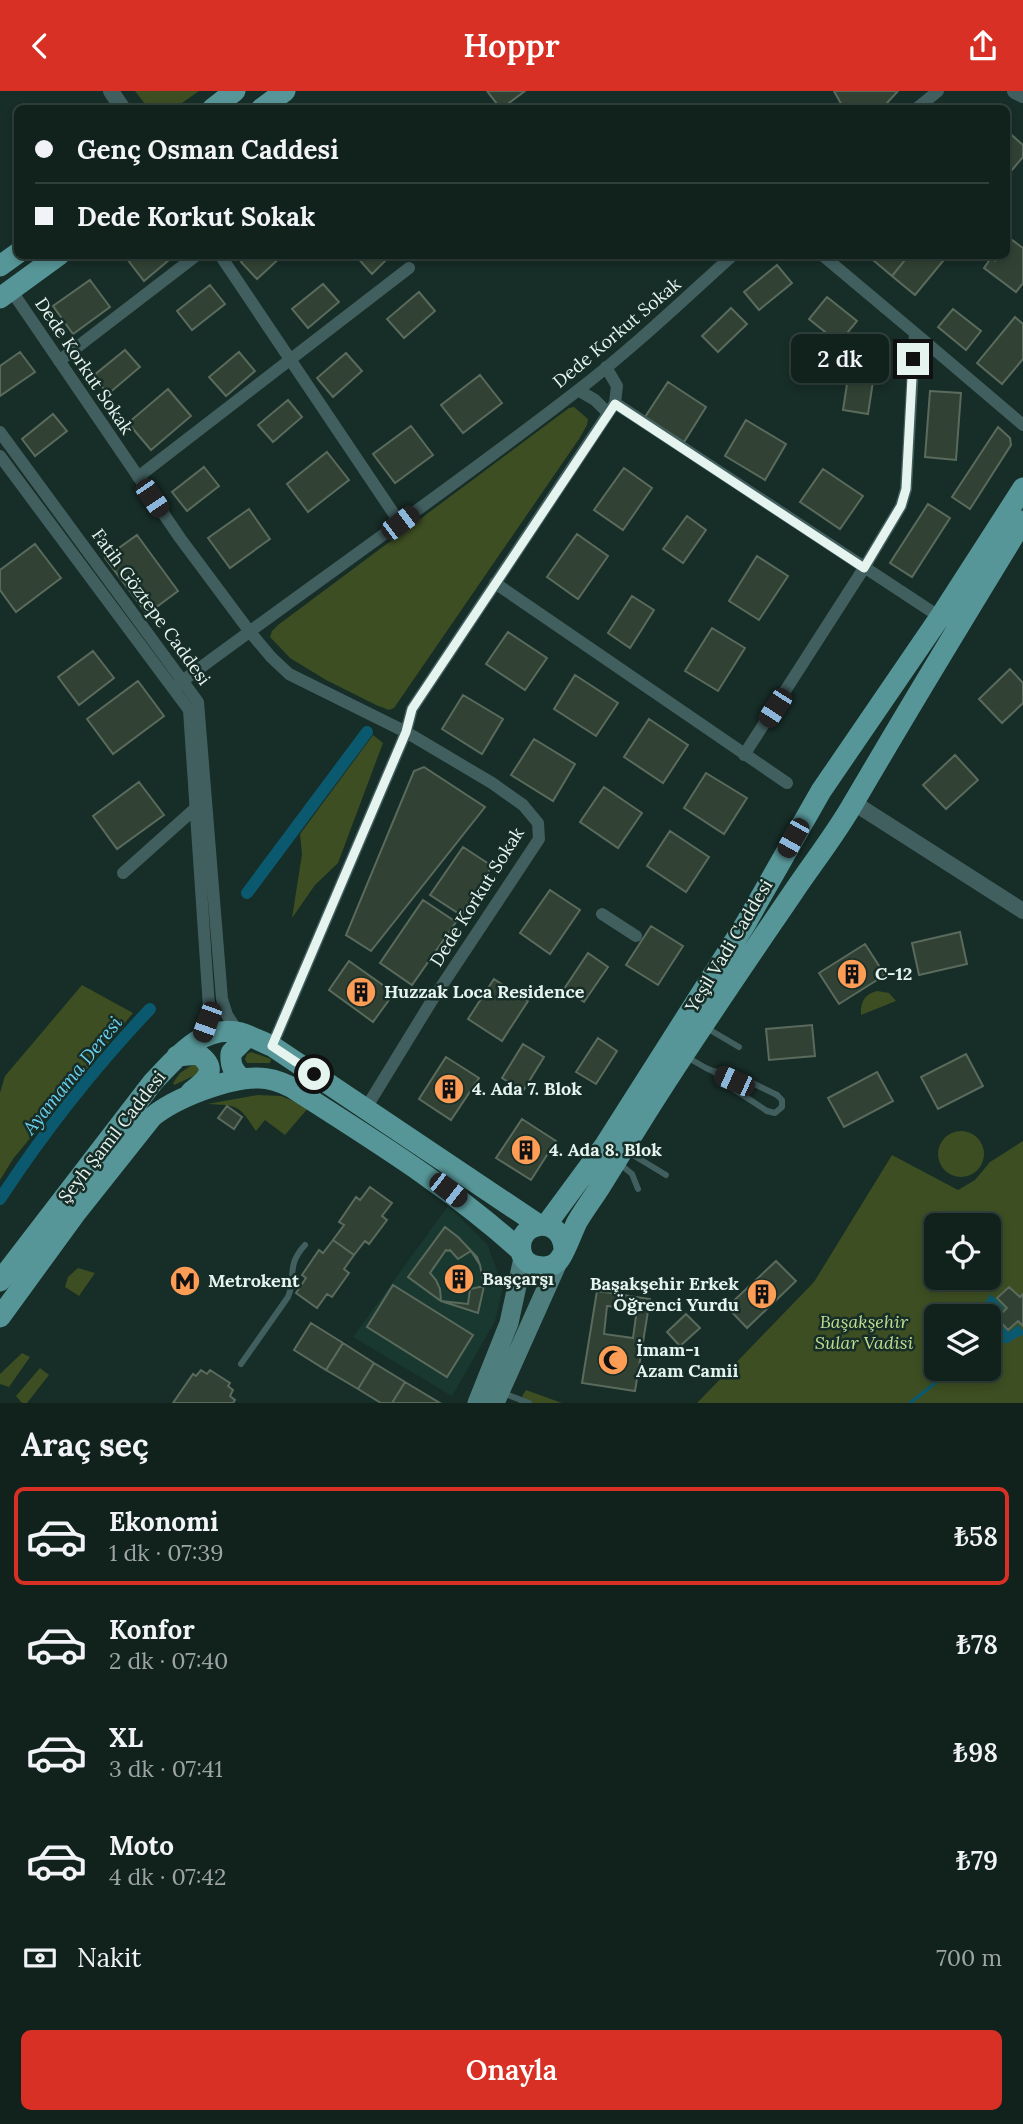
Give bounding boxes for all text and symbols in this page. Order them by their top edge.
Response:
text: Hoppr [463,25,560,66]
icon: back [21,27,59,65]
icon: share [964,27,1002,65]
text: Genç Osman Caddesi [77,133,339,166]
text: Dede Korkut Sokak [77,200,315,233]
street label: Dede Korkut Sokak [548,272,686,393]
street label: Dede Korkut Sokak [30,293,139,439]
callout: 2 dk [790,335,888,383]
route end [897,343,929,375]
text: 2 dk [817,344,863,373]
car [132,475,173,521]
car [377,502,424,544]
street label: Fatih Göztepe Caddesi [87,524,216,689]
car [755,685,796,731]
car [774,815,813,861]
street label: Dede Korkut Sokak [424,822,529,971]
street label: Yeşil Vadi Caddesi [679,875,777,1017]
building icon: C-12 [835,957,869,991]
place label: C-12 [875,962,912,985]
building icon: Huzzak Loca Residence [344,975,378,1009]
place label: Huzzak Loca Residence [384,980,585,1003]
car [190,999,225,1045]
water label: Ayamama Deresi [16,1011,127,1140]
route start [298,1058,330,1090]
car [711,1063,758,1099]
street label: Şeyh Şamil Caddesi [53,1066,170,1207]
building icon: 4. Ada 7. Blok [432,1072,466,1106]
place label: 4. Ada 7. Blok [472,1077,582,1100]
building icon: 4. Ada 8. Blok [509,1133,543,1167]
place label: 4. Ada 8. Blok [549,1138,662,1161]
car [425,1169,472,1211]
map controls [924,1213,1001,1381]
button: locate [924,1213,1001,1290]
building icon: Başçarşı [442,1262,476,1296]
metro station icon: Metrokent [168,1264,202,1298]
place label: Başçarşı [482,1267,554,1290]
place label: Metrokent [208,1269,300,1292]
place label: Başakşehir Erkek Öğrenci Yurdu [590,1272,739,1316]
building icon: Başakşehir Erkek Öğrenci Yurdu [745,1277,779,1311]
button: layers [924,1304,1001,1381]
park label: Başakşehir Sular Vadisi [815,1310,914,1354]
place label: İmam-ı Azam Camii [636,1338,738,1382]
mosque icon: İmam-ı Azam Camii [596,1343,630,1377]
text: Araç seç [21,1424,149,1465]
icon: car [25,1505,88,1568]
text: Ekonomi [109,1505,218,1538]
text: ₺58 [954,1520,998,1553]
text: 1 dk · 07:39 [109,1538,224,1567]
icon: car [25,1613,88,1676]
text: Konfor [109,1613,195,1646]
text: ₺78 [956,1628,998,1661]
text: 2 dk · 07:40 [109,1646,228,1675]
icon: car [25,1721,88,1784]
text: XL [109,1721,143,1754]
text: ₺98 [953,1736,998,1769]
text: 3 dk · 07:41 [109,1754,223,1783]
icon: car [25,1829,88,1892]
text: Moto [109,1829,174,1862]
text: ₺79 [956,1844,998,1877]
text: 4 dk · 07:42 [109,1862,226,1891]
icon: cash [21,1939,59,1977]
text: Nakit [77,1941,141,1974]
text: 700 m [936,1943,1002,1972]
button: Onayla [21,2030,1002,2110]

